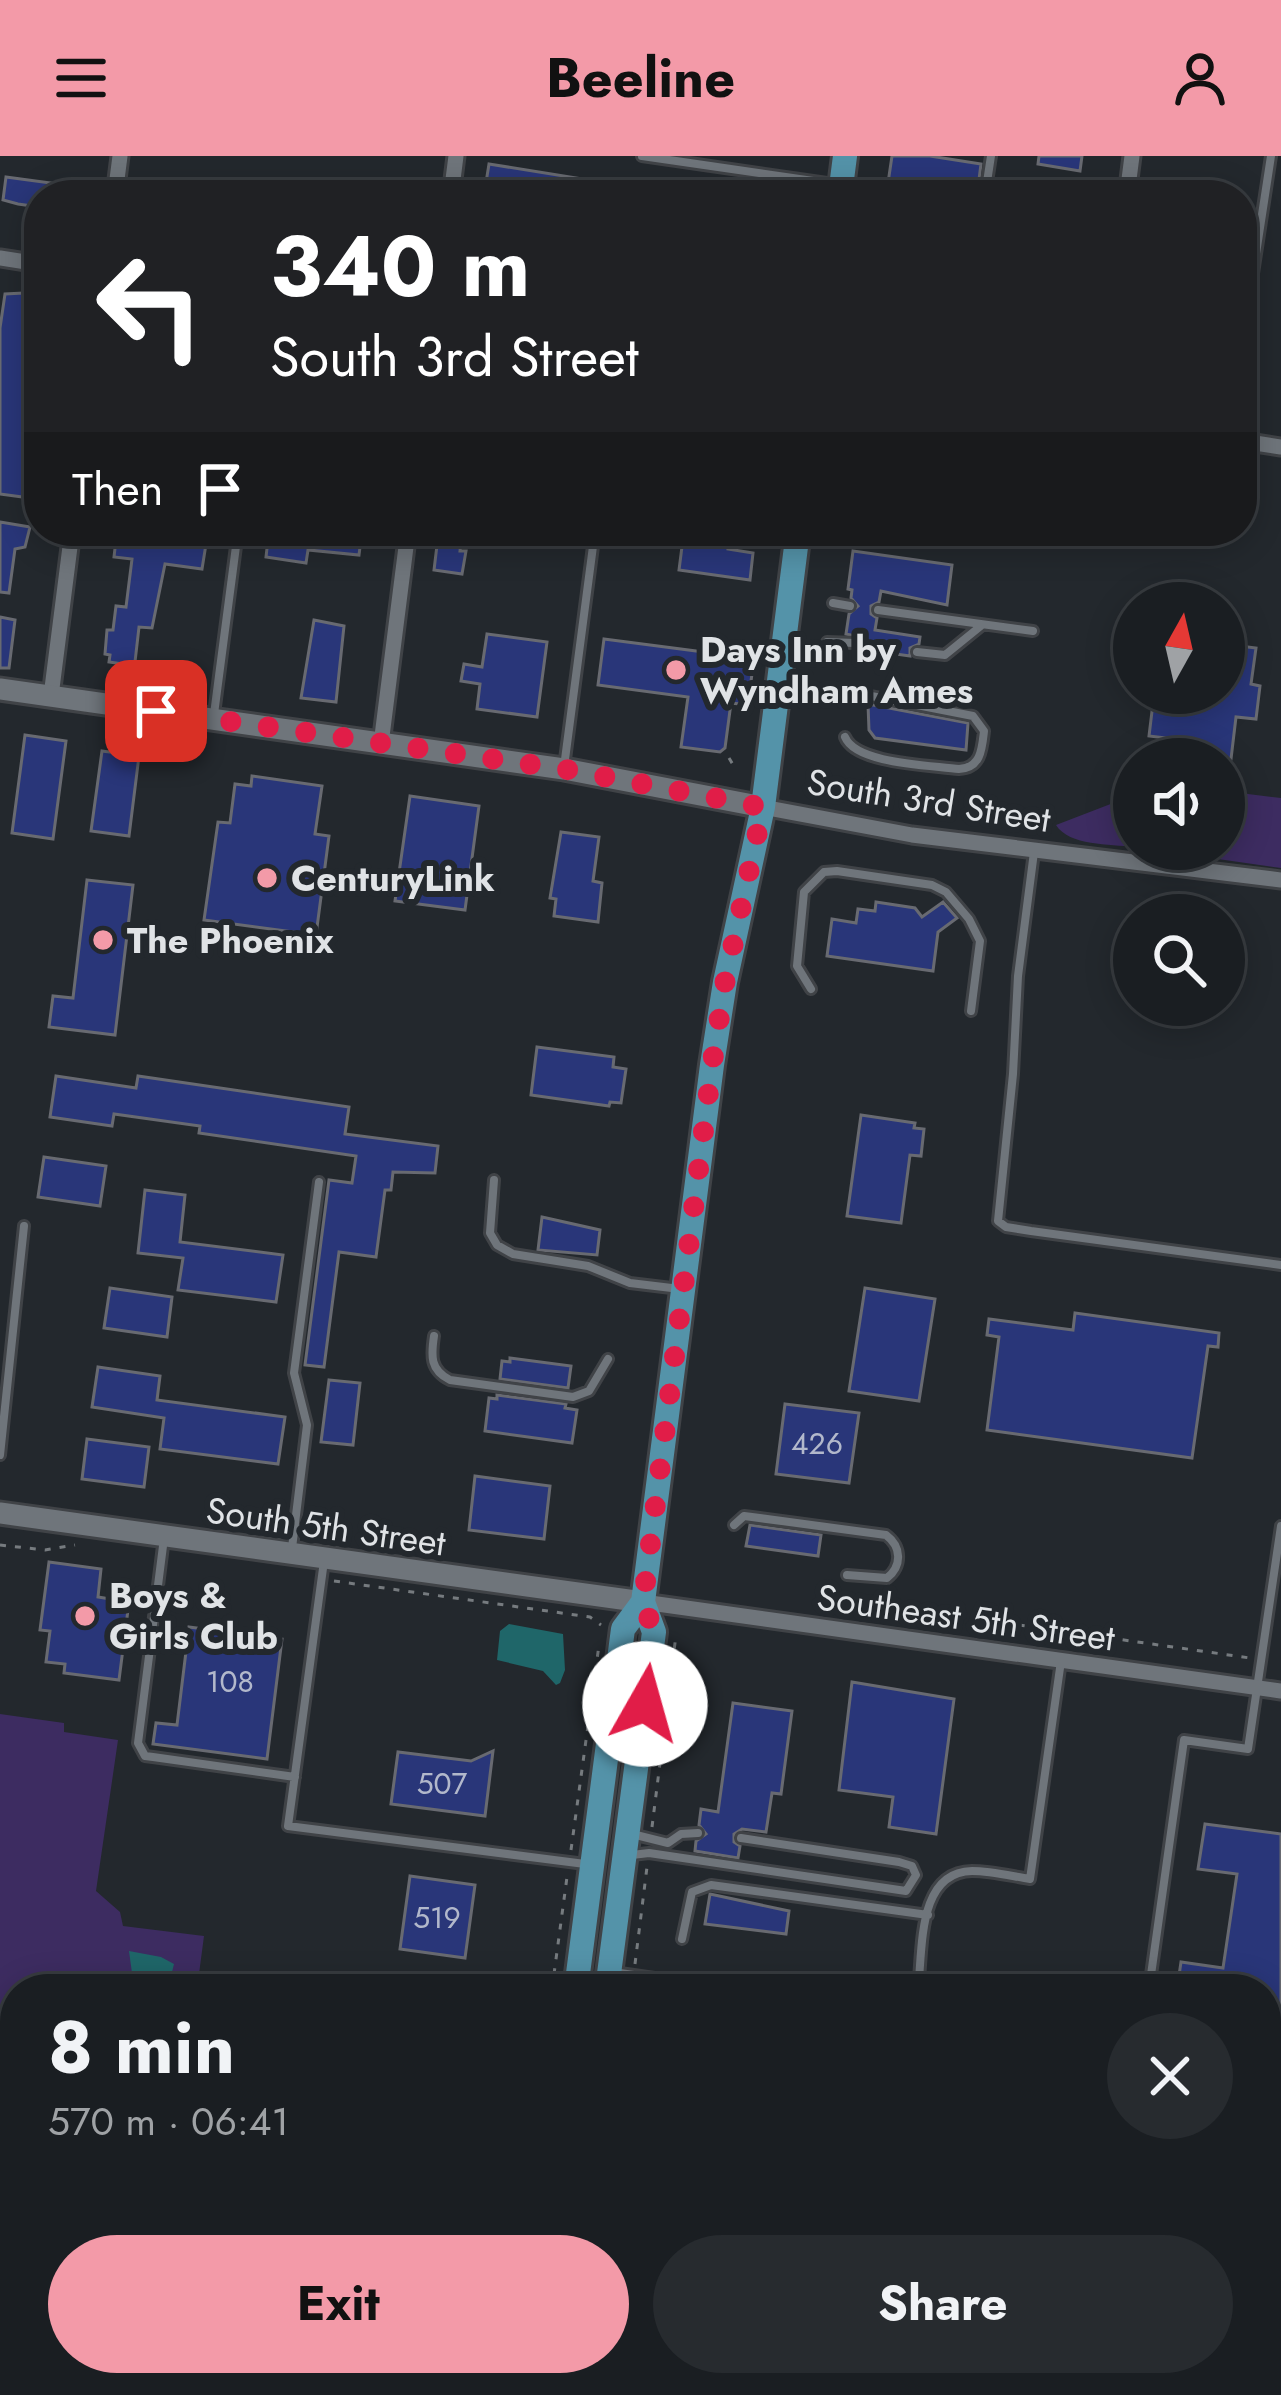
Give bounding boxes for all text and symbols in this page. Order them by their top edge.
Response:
text: Beeline [546,39,735,117]
icon: menu [48,45,114,111]
icon: person [1167,45,1233,111]
text: 340 m [270,206,530,328]
icon: left [72,228,228,384]
text: South 3rd Street [270,318,639,396]
icon: arrive [187,456,253,522]
text: Then [72,457,163,522]
north arrow [1113,582,1245,714]
map controls [1113,582,1245,1026]
place label: Days Inn by Wyndham Ames [700,623,973,716]
marker: Days Inn by Wyndham Ames [663,657,689,683]
pin [105,660,207,762]
icon: arrive [123,678,189,744]
button: sound [1113,738,1245,870]
street label: South 3rd Street [804,755,1055,845]
place label: CenturyLink [291,852,495,904]
marker: CenturyLink [254,865,280,891]
button: search [1113,894,1245,1026]
place label: The Phoenix [127,914,335,966]
marker: The Phoenix [90,927,116,953]
house number: 426 [791,1422,843,1465]
street label: South 5th Street [203,1483,449,1569]
place label: Boys & Girls Club [109,1569,278,1662]
street label: Southeast 5th Street [814,1570,1119,1664]
marker: Boys & Girls Club [72,1603,98,1629]
position arrow [582,1641,708,1767]
house number: 108 [206,1660,254,1703]
house number: 507 [417,1762,468,1805]
house number: 519 [413,1896,461,1939]
text: 8 min [48,1996,235,2100]
button: close [1107,2013,1233,2139]
text: 570 m · 06:41 [48,2093,289,2150]
button: Exit [48,2235,629,2373]
button: Share [653,2235,1233,2373]

